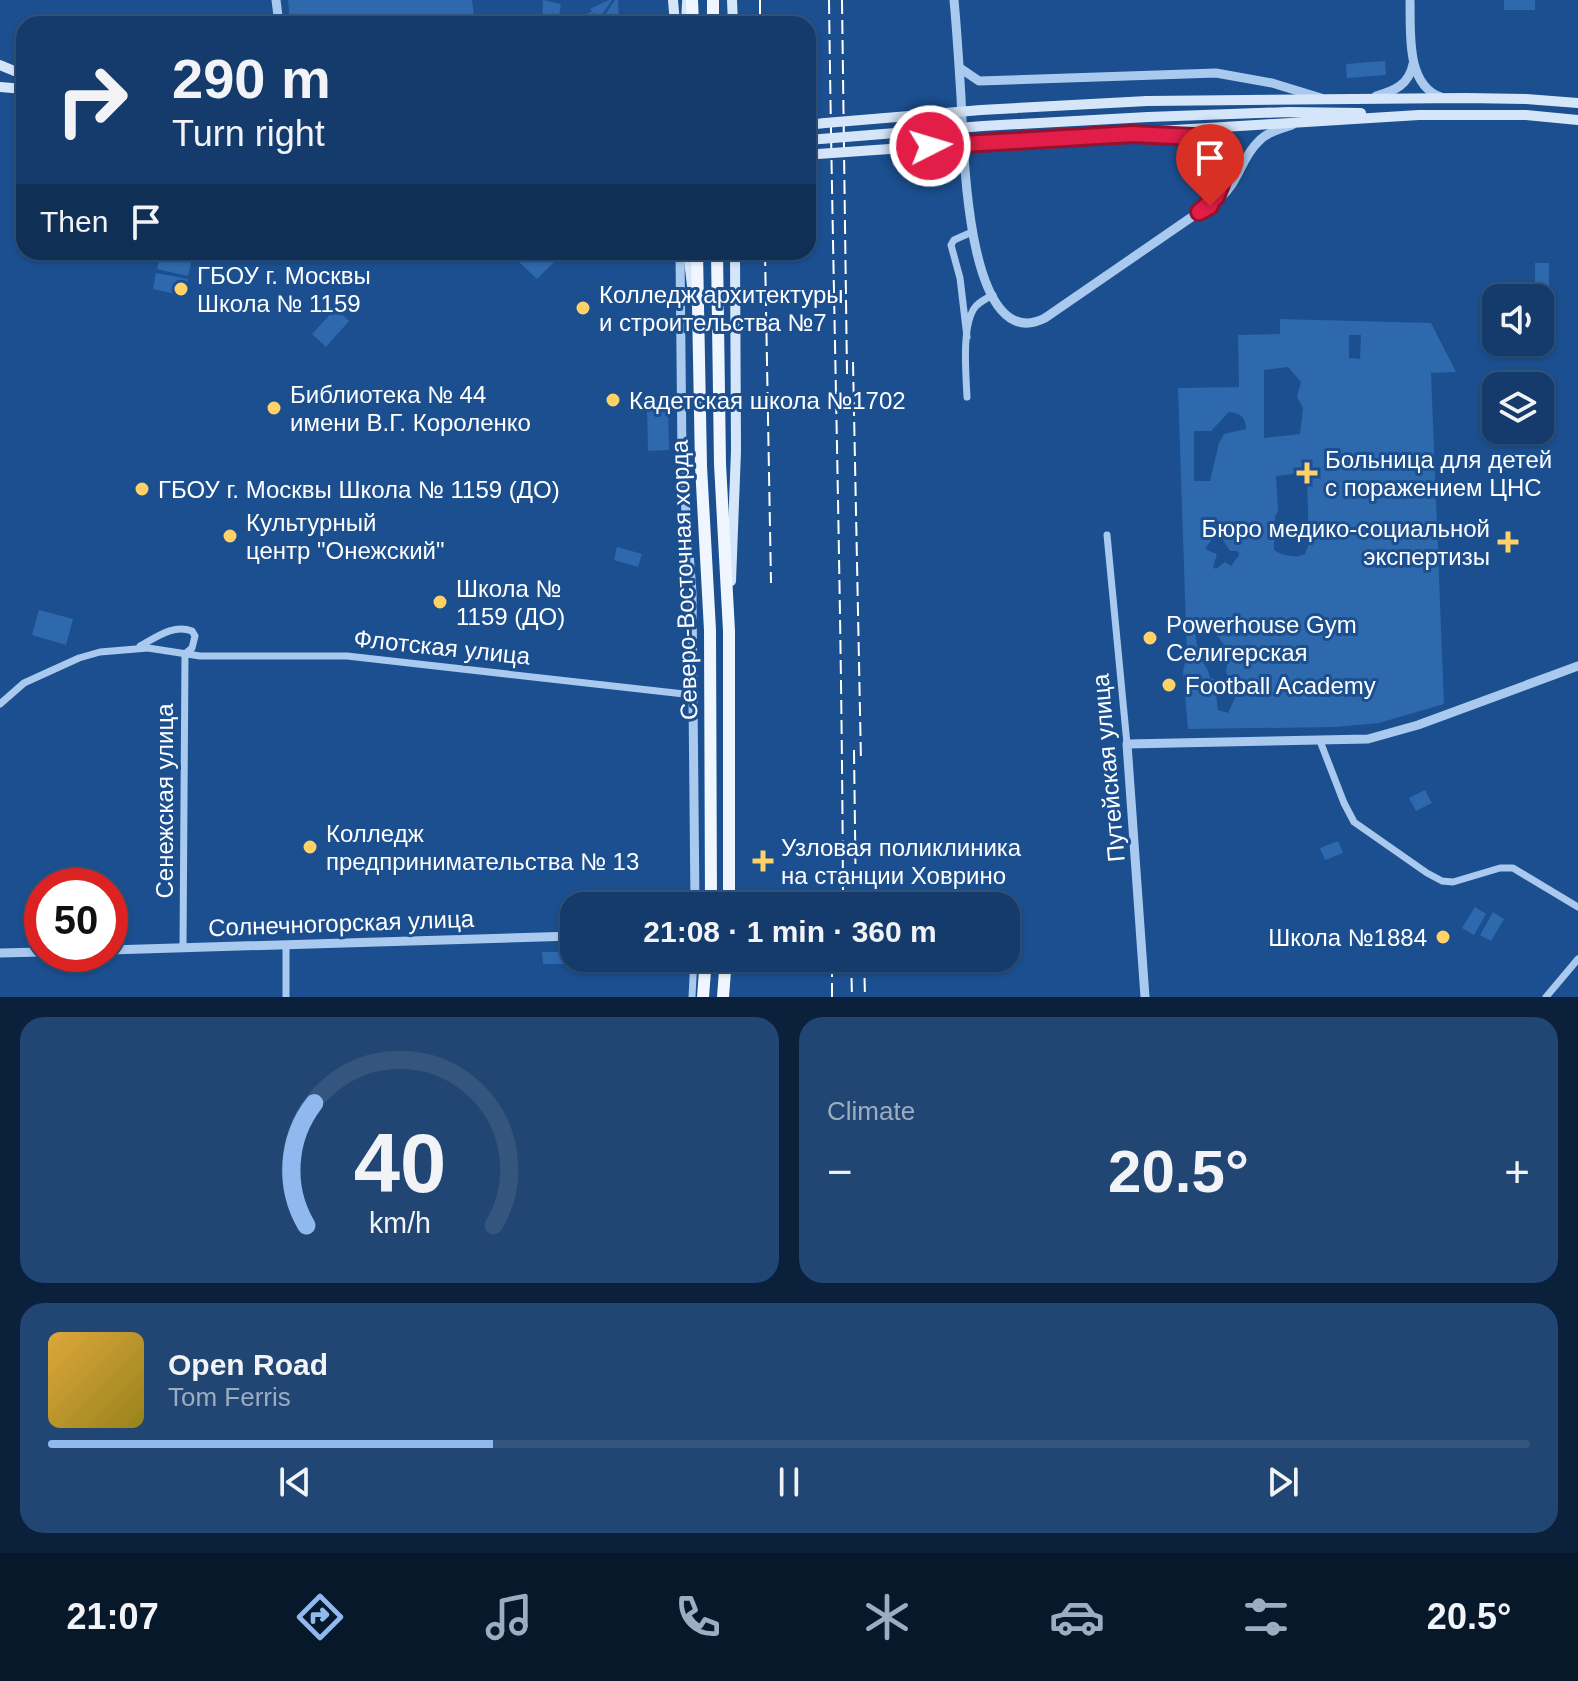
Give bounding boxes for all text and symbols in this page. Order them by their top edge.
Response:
text: 290 m [172,47,331,110]
icon: right [40,48,144,152]
position arrow [888,104,972,188]
text: Turn right [172,113,325,154]
pin [1176,124,1244,206]
icon: arrive [1188,136,1232,180]
icon: arrive [124,200,168,244]
text: Then [40,205,108,238]
place label: ГБОУ г. Москвы Школа № 1159 [197,262,371,317]
marker: ГБОУ г. Москвы Школа № 1159 [172,280,190,298]
place label: Колледж архитектуры и строительства №7 [599,281,844,336]
map controls [1482,284,1554,444]
button: sound [1482,284,1554,356]
marker: Колледж архитектуры и строительства №7 [574,299,592,317]
button: layers [1482,372,1554,444]
place label: Библиотека № 44 имени В.Г. Короленко [290,381,531,436]
place label: Кадетская школа №1702 [629,387,906,414]
marker: Кадетская школа №1702 [604,391,622,409]
marker: Библиотека № 44 имени В.Г. Короленко [265,399,283,417]
street label: Северо-Восточная хорда [666,439,702,720]
place label: Больница для детей с поражением ЦНС [1325,446,1552,501]
marker: Больница для детей с поражением ЦНС [1296,462,1318,484]
place label: ГБОУ г. Москвы Школа № 1159 (ДО) [158,476,560,503]
marker: ГБОУ г. Москвы Школа № 1159 (ДО) [133,480,151,498]
place label: Культурный центр "Онежский" [246,509,445,564]
place label: Бюро медико-социальной экспертизы [1201,515,1490,570]
marker: Культурный центр "Онежский" [221,527,239,545]
marker: Бюро медико-социальной экспертизы [1497,531,1519,553]
place label: Школа № 1159 (ДО) [456,575,565,630]
marker: Школа № 1159 (ДО) [431,593,449,611]
place label: Powerhouse Gym Селигерская [1166,611,1357,666]
street label: Флотская улица [352,624,532,670]
marker: Powerhouse Gym Селигерская [1141,629,1159,647]
street label: Путейская улица [1086,672,1130,863]
place label: Football Academy [1185,672,1376,699]
marker: Football Academy [1160,676,1178,694]
street label: Сенежская улица [151,703,178,899]
place label: Колледж предпринимательства № 13 [326,820,639,875]
place label: Узловая поликлиника на станции Ховрино [781,834,1022,889]
marker: Колледж предпринимательства № 13 [301,838,319,856]
marker: Узловая поликлиника на станции Ховрино [752,850,774,872]
speed limit sign: 50 [24,868,128,972]
street label: Солнечногорская улица [208,905,475,941]
text: 21:08 · 1 min · 360 m [643,915,937,948]
place label: Школа №1884 [1268,924,1427,951]
marker: Школа №1884 [1434,928,1452,946]
text: Climate [827,1096,915,1126]
text: 40 [353,1117,446,1210]
text: 20.5° [1108,1138,1249,1205]
text: − [827,1147,853,1196]
text: + [1504,1147,1530,1196]
text: km/h [369,1207,430,1239]
text: Open Road [168,1348,328,1381]
text: Tom Ferris [168,1382,291,1412]
icon: previous [273,1460,317,1504]
icon: pause [767,1460,811,1504]
icon: next [1261,1460,1305,1504]
icon: directions [292,1589,348,1645]
icon: music [481,1589,537,1645]
icon: phone [670,1589,726,1645]
icon: climate [859,1589,915,1645]
icon: car [1049,1589,1105,1645]
icon: filters [1238,1589,1294,1645]
text: 21:07 [67,1596,159,1637]
text: 20.5° [1427,1596,1511,1637]

